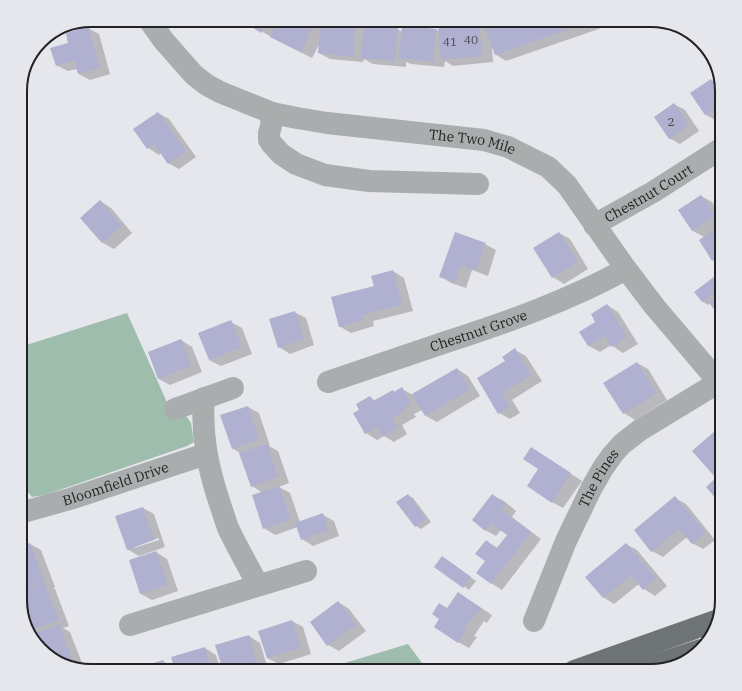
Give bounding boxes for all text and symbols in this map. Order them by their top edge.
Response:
house number: 40 [464,32,478,47]
house number: 41 [443,34,457,49]
house number: 2 [667,114,675,129]
street label: The Two Mile [428,125,519,159]
street label: Chestnut Court [601,160,696,226]
street label: Chestnut Grove [428,306,530,356]
street label: The Pines [574,445,623,510]
street label: Bloomfield Drive [61,458,171,510]

